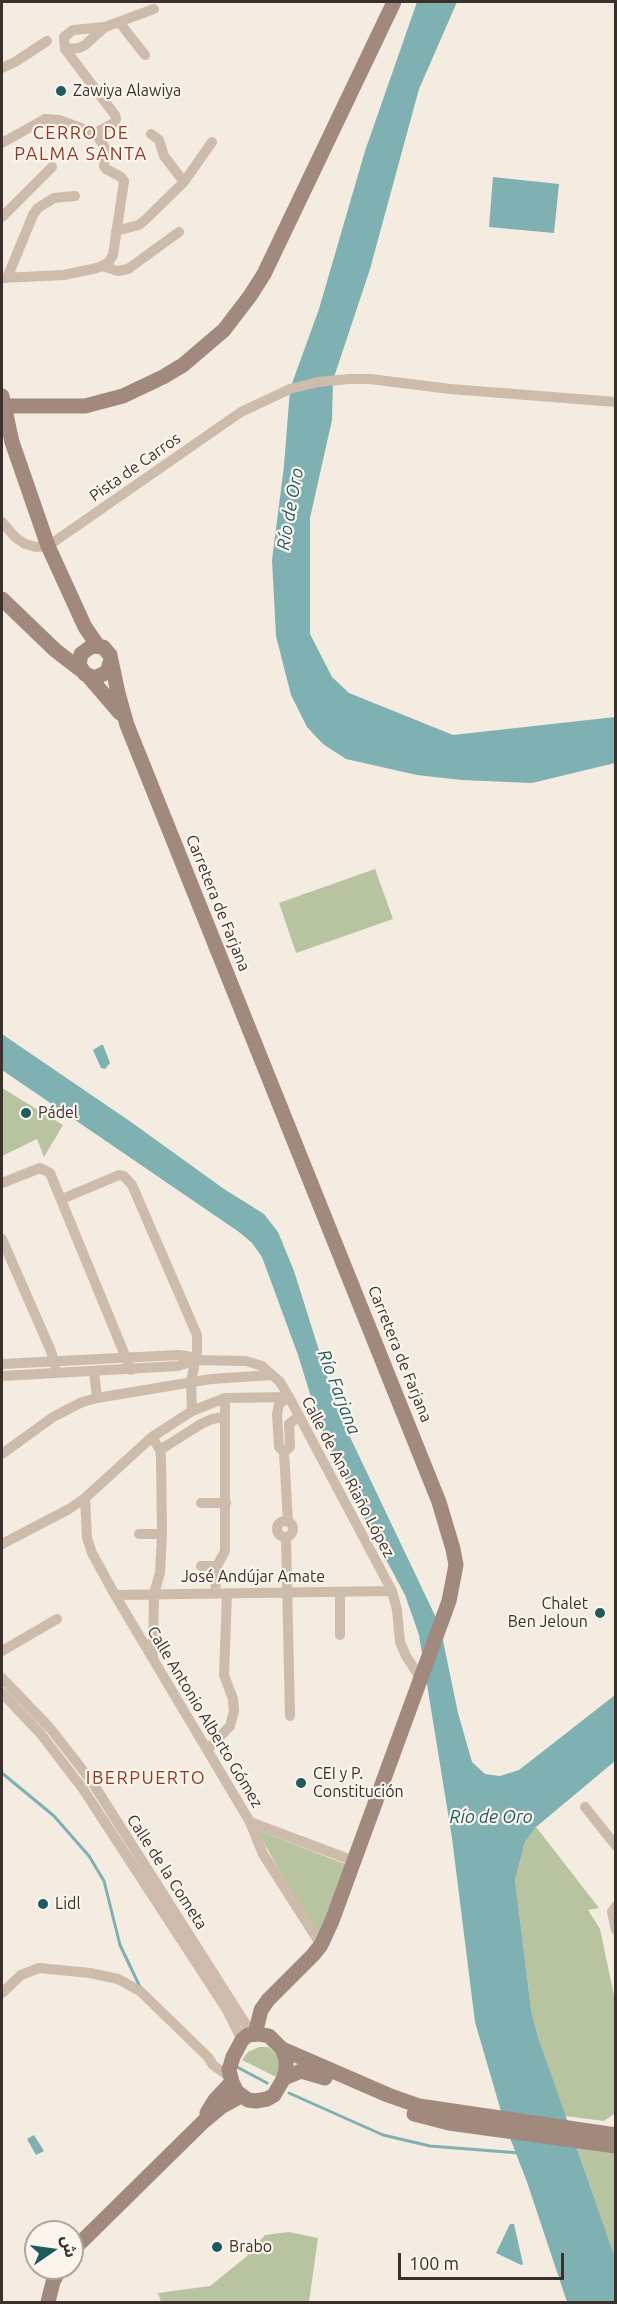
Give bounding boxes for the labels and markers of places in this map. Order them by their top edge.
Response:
place label: Zawiya Alawiya [73,81,181,101]
marker: Zawiya Alawiya [54,84,68,98]
place label: Pádel [38,1103,78,1123]
marker: Pádel [19,1106,33,1120]
place label: Chalet Ben Jeloun [508,1594,588,1632]
marker: Chalet Ben Jeloun [593,1606,607,1620]
place label: CEI y P. Constitución [313,1764,404,1802]
marker: CEI y P. Constitución [294,1776,308,1790]
place label: Lidl [55,1894,81,1914]
marker: Lidl [36,1897,50,1911]
place label: Brabo [229,2237,272,2257]
marker: Brabo [210,2240,224,2254]

